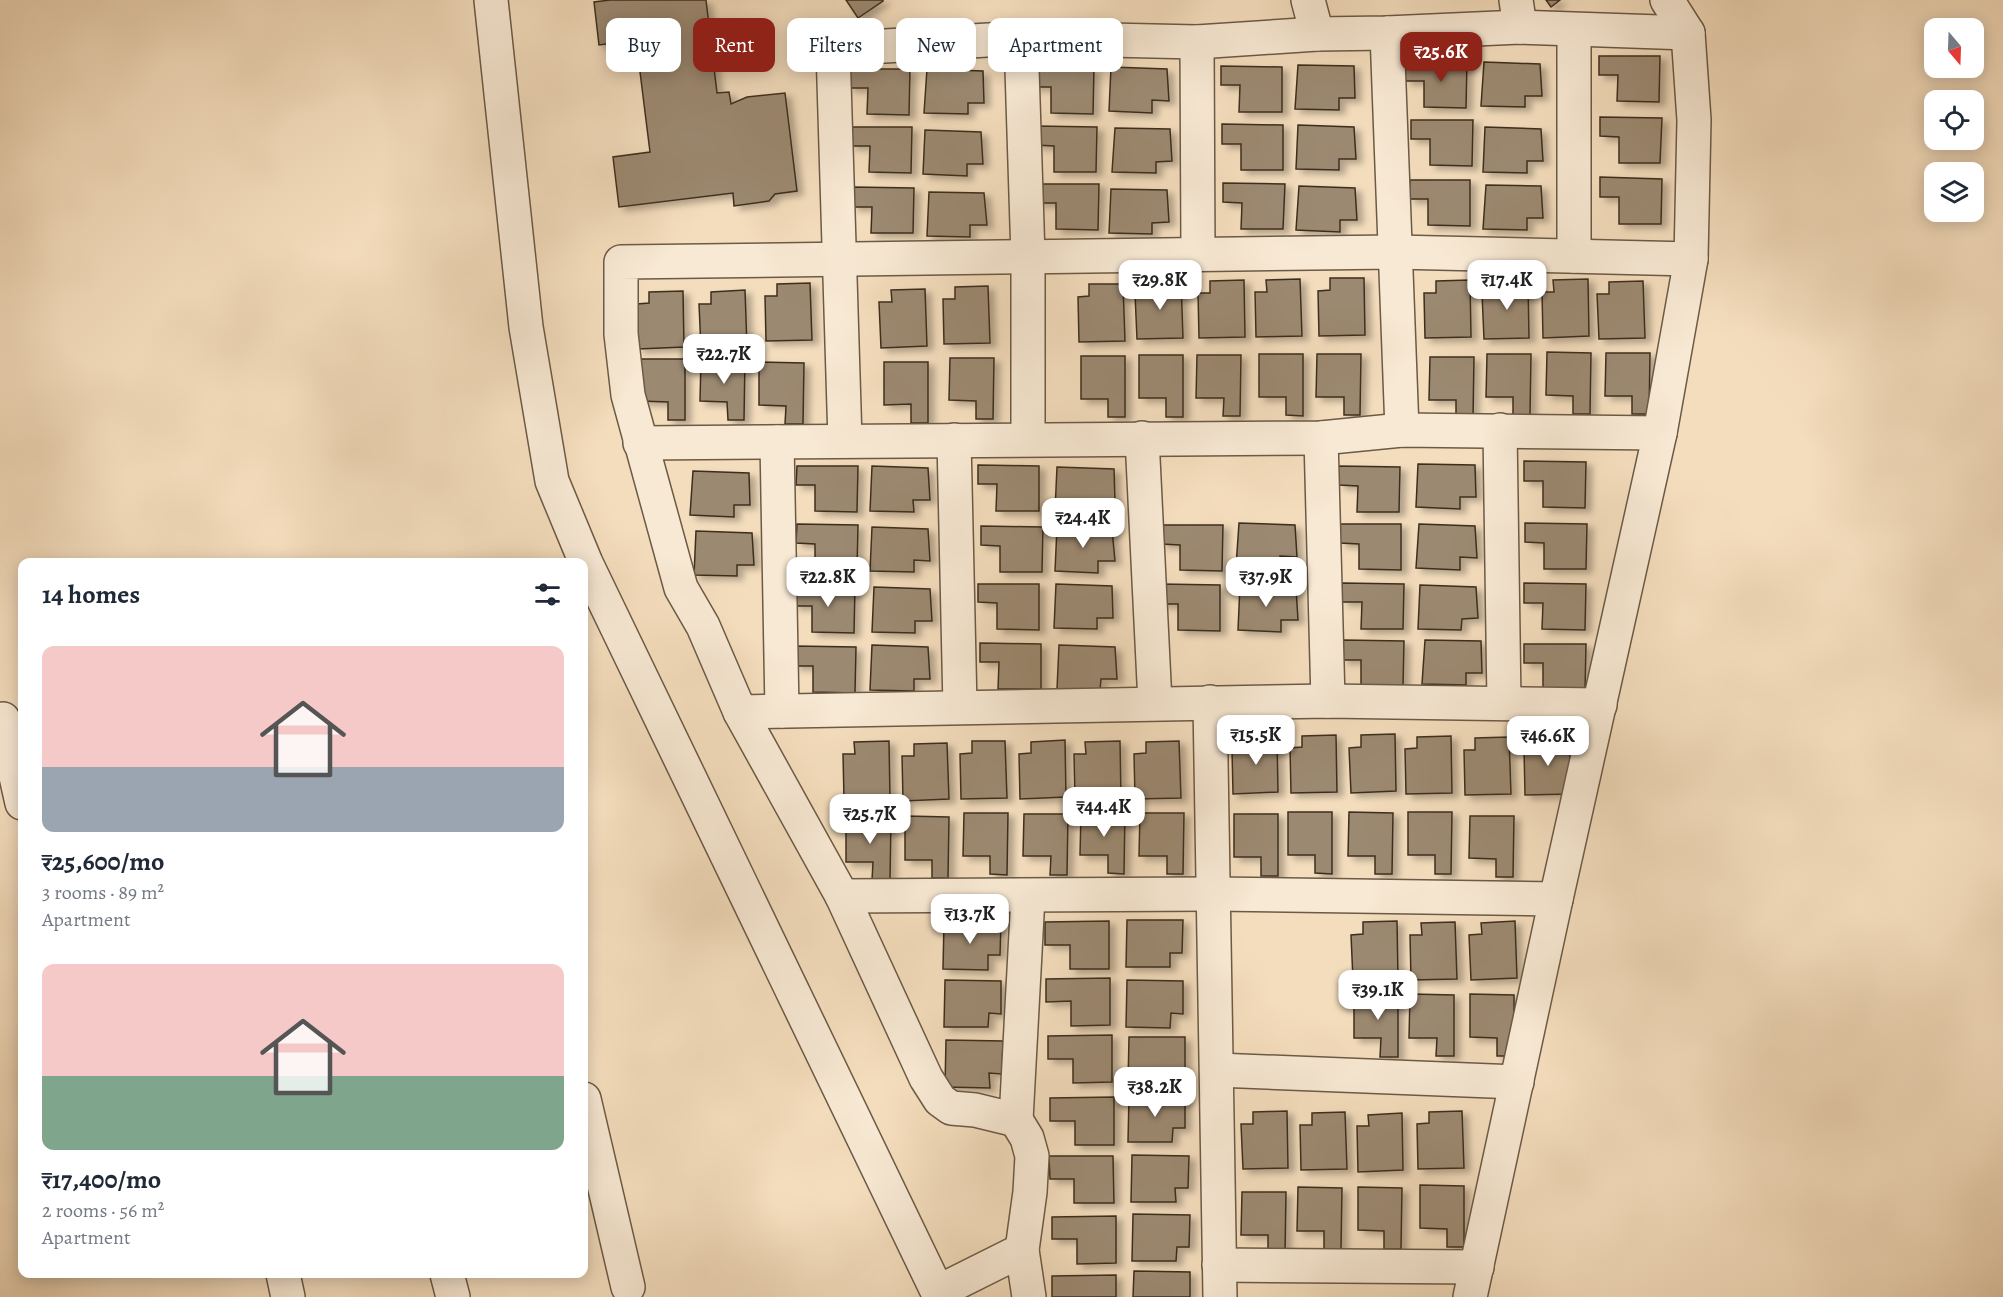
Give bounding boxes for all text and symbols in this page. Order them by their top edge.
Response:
chip: Buy [606,18,681,72]
chip: Rent [693,18,775,72]
chip: Filters [787,18,884,72]
chip: New [896,18,976,72]
chip: Apartment [988,18,1123,72]
north arrow [1924,18,1984,78]
map controls [1924,18,1984,222]
pin: ₹25.6K [1392,32,1490,83]
text: ₹25.6K [1414,38,1468,65]
button: locate [1924,90,1984,150]
button: layers [1924,162,1984,222]
pin: ₹29.8K [1111,260,1209,311]
pin: ₹17.4K [1458,260,1556,311]
text: ₹29.8K [1133,266,1187,293]
text: ₹17.4K [1481,266,1533,293]
pin: ₹22.7K [675,334,773,385]
text: ₹22.7K [697,340,751,367]
pin: ₹24.4K [1034,498,1132,549]
text: ₹24.4K [1056,504,1110,531]
pin: ₹22.8K [779,557,877,608]
pin: ₹37.9K [1217,557,1315,608]
text: ₹22.8K [800,563,856,590]
text: ₹37.9K [1240,563,1292,590]
text: 14 homes [42,577,140,612]
icon: filters [531,578,564,611]
icon: home [249,685,357,793]
pin: ₹15.5K [1207,715,1305,766]
pin: ₹46.6K [1499,716,1597,767]
text: ₹15.5K [1231,721,1281,748]
text: ₹46.6K [1521,722,1575,749]
pin: ₹44.4K [1055,787,1153,838]
text: ₹44.4K [1077,793,1131,820]
pin: ₹25.7K [821,794,919,845]
text: ₹25.7K [844,800,896,827]
text: ₹25,600/mo [42,844,164,879]
text: 3 rooms · 89 m² [42,879,164,906]
pin: ₹13.7K [921,894,1019,945]
text: ₹13.7K [945,900,995,927]
text: Apartment [42,906,131,933]
pin: ₹39.1K [1329,970,1427,1021]
text: ₹39.1K [1352,976,1404,1003]
icon: home [249,1003,357,1111]
pin: ₹38.2K [1106,1067,1204,1118]
text: ₹38.2K [1128,1073,1182,1100]
text: ₹17,400/mo [42,1162,161,1197]
text: 2 rooms · 56 m² [42,1197,164,1224]
text: Apartment [42,1224,131,1251]

